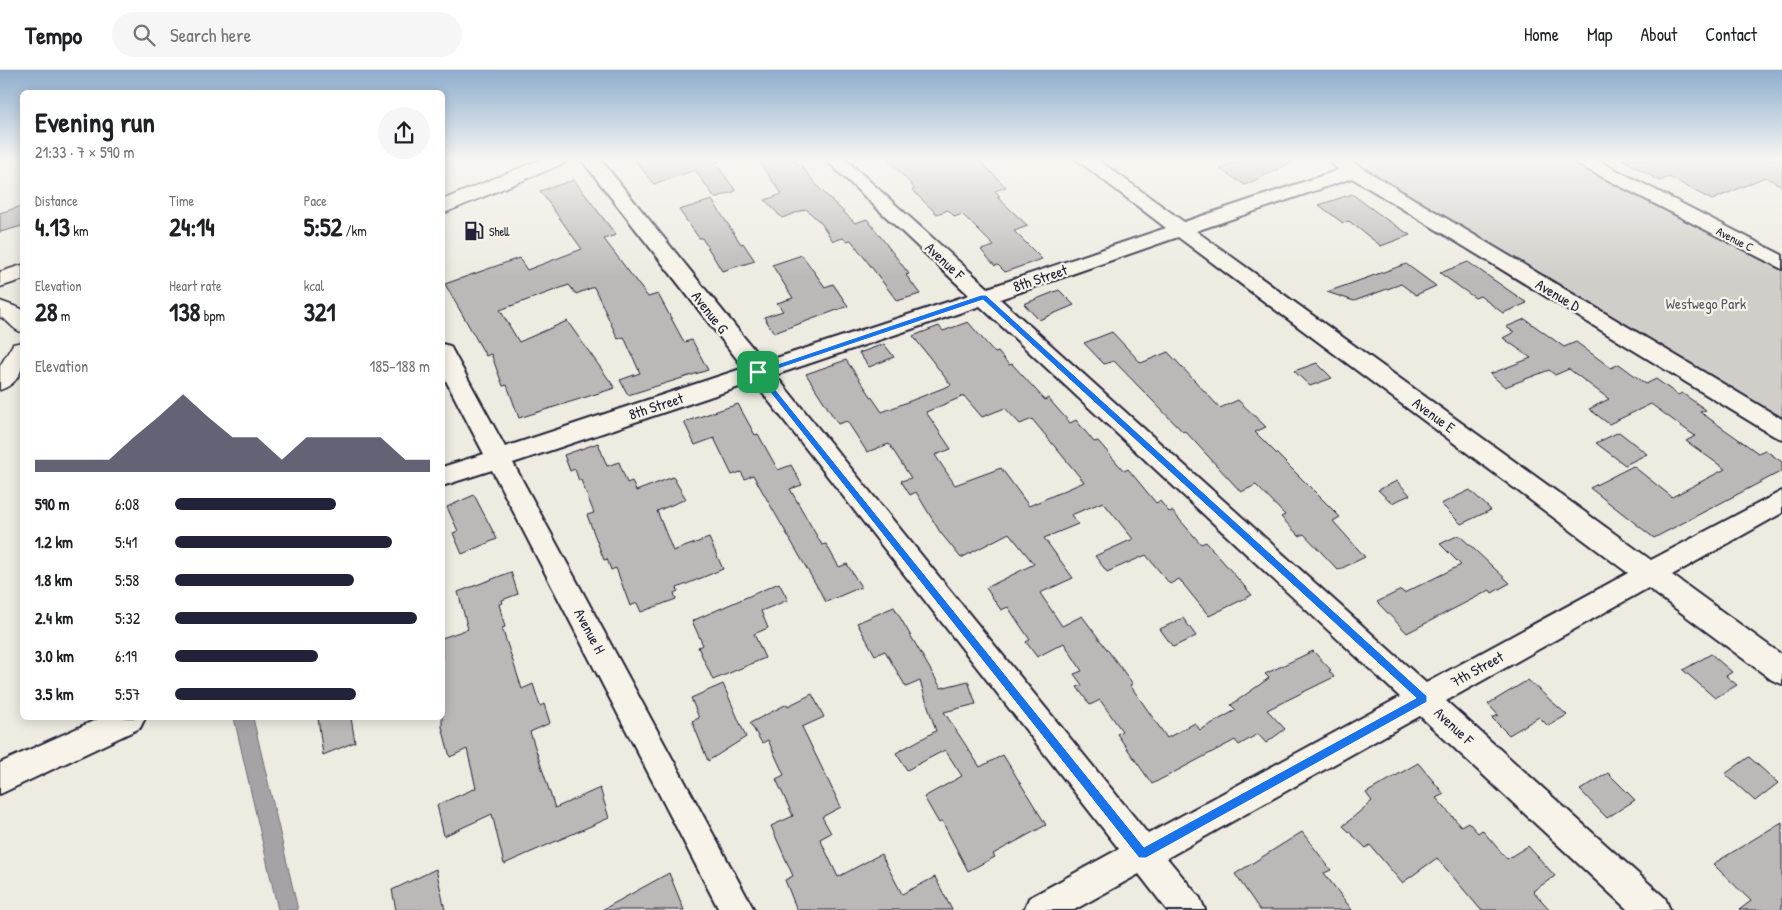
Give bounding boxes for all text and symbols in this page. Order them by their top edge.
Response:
search box [112,12,462,57]
text: Tempo [25,19,82,51]
icon: search [130,21,158,49]
text: Search here [170,22,251,48]
text: Home [1524,22,1559,47]
text: Map [1587,22,1612,47]
text: About [1640,22,1677,47]
text: Contact [1705,22,1757,47]
text: Evening run [35,103,155,141]
button: share [378,107,430,159]
text: 21:33 · 7 × 590 m [35,141,134,163]
text: Distance [35,191,78,210]
text: Time [169,191,194,210]
text: Pace [304,191,327,210]
text: 4.13 [35,210,70,244]
text: 24:14 [169,210,215,244]
text: 5:52 [304,210,342,244]
fuel station icon: Shell [463,220,485,242]
text: km [70,221,89,240]
text: /km [342,221,367,240]
street label: Avenue C [1713,222,1757,256]
place label: Shell [489,223,510,240]
street label: Avenue F [921,237,970,285]
street label: 8th Street [1010,259,1071,297]
street label: Avenue D [1532,273,1585,317]
text: Elevation [35,276,82,295]
text: Heart rate [169,276,222,295]
text: kcal [304,276,324,295]
street label: Avenue G [687,286,734,338]
park label: Westwego Park [1666,293,1746,314]
text: 28 [35,295,58,329]
text: 138 [169,295,200,329]
text: 321 [304,295,336,329]
text: m [58,306,70,325]
text: bpm [200,306,225,325]
pin [737,351,779,393]
text: Elevation [35,355,88,377]
text: 185–188 m [370,355,430,377]
icon: arrive [744,358,772,386]
street label: 8th Street [626,387,687,425]
street label: Avenue E [1408,392,1460,438]
text: 590 m [35,493,69,515]
text: 6:08 [115,493,139,515]
text: 1.2 km [35,531,73,553]
text: 5:41 [115,531,137,553]
text: 1.8 km [35,569,72,591]
text: 5:58 [115,569,139,591]
street label: Avenue H [569,605,611,657]
text: 2.4 km [35,607,73,629]
text: 5:32 [115,607,140,629]
text: 3.0 km [35,645,74,667]
text: 6:19 [115,645,137,667]
street label: 7th Street [1447,646,1508,692]
text: 3.5 km [35,683,74,705]
text: 5:57 [115,683,140,705]
street label: Avenue F [1430,702,1479,750]

